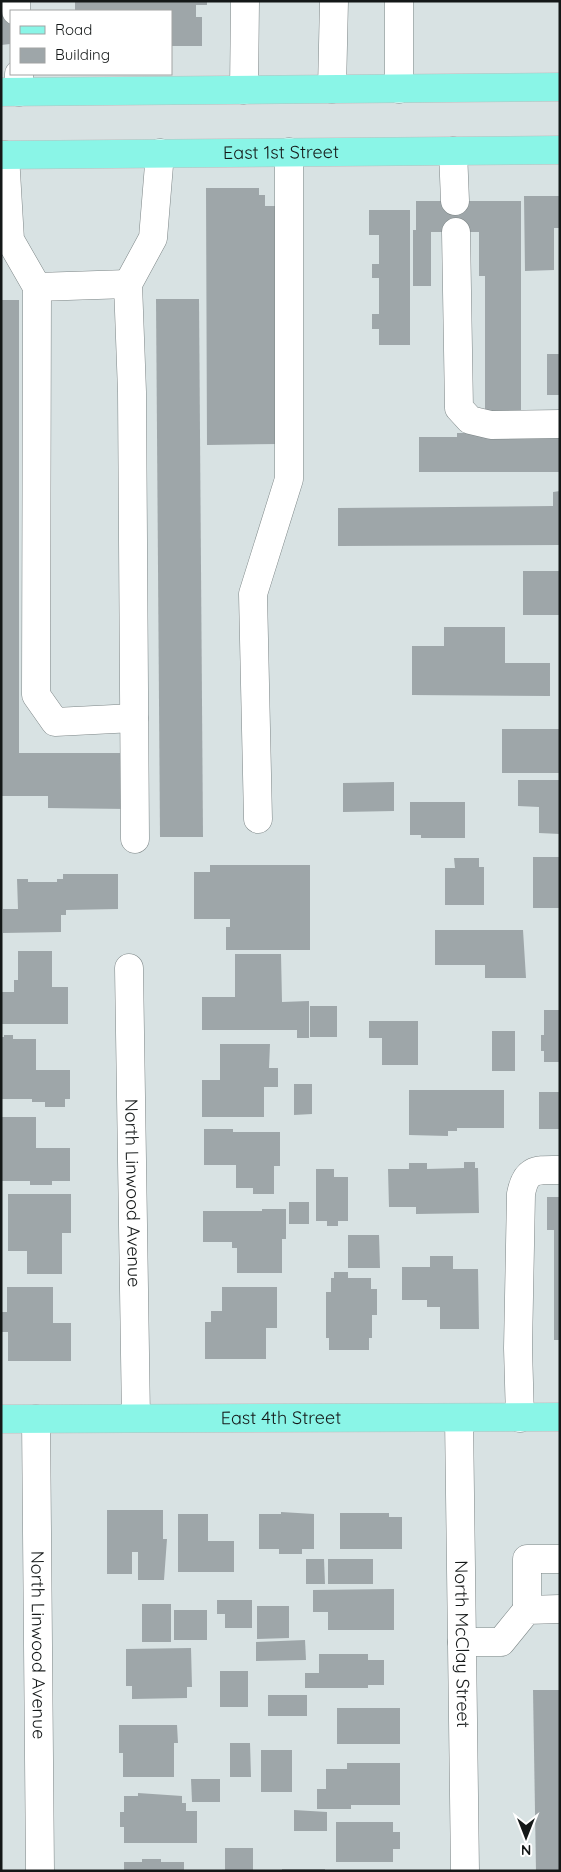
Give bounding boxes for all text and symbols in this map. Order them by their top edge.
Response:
legend [10,10,172,75]
text: Road [55,20,92,39]
text: Building [55,45,110,64]
street label: East 1st Street [223,140,339,164]
street label: North Linwood Avenue [120,1098,146,1288]
street label: East 4th Street [221,1406,341,1429]
street label: North Linwood Avenue [26,1551,51,1739]
street label: North McClay Street [450,1560,475,1728]
north arrow [501,1812,551,1862]
text: N [521,1841,531,1859]

